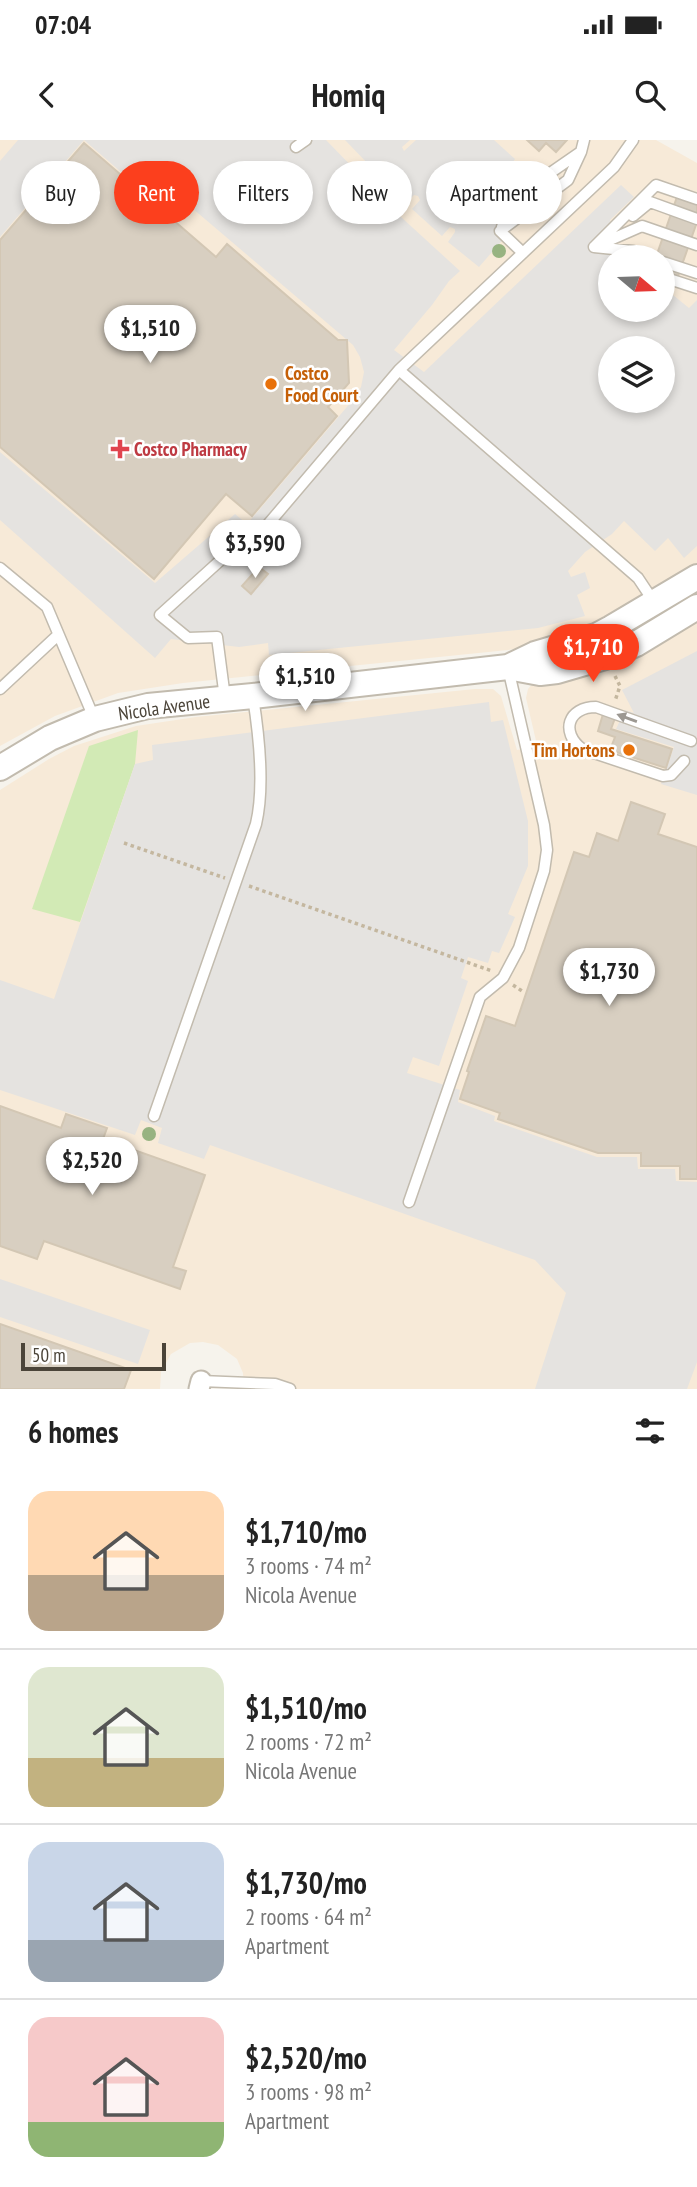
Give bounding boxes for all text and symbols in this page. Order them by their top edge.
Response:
text: 07:04 [35,8,91,41]
text: Homiq [312,74,385,116]
icon: back [28,76,66,114]
icon: search [631,76,669,114]
chip: Buy [21,161,100,224]
chip: Rent [114,161,199,224]
chip: Filters [213,161,313,224]
chip: New [327,161,412,224]
chip: Apartment [426,161,562,224]
north arrow [598,245,676,322]
map controls [598,245,675,413]
pin: $1,510 [93,306,207,365]
text: $1,510 [120,313,180,342]
button: layers [598,336,675,413]
place label: Costco Food Court [285,361,359,407]
marker: Costco Food Court [263,376,279,392]
place label: Costco Pharmacy [134,437,247,461]
marker: Costco Pharmacy [112,441,128,457]
pin: $3,590 [198,520,312,580]
text: $3,590 [225,528,285,557]
pin: $1,710 [536,624,650,684]
text: $1,710 [563,632,623,661]
pin: $1,510 [248,654,362,713]
text: $1,510 [275,661,335,690]
street label: Nicola Avenue [116,689,212,725]
one-way arrow [616,712,637,723]
place label: Tim Hortons [531,738,615,762]
marker: Tim Hortons [621,742,637,758]
pin: $1,730 [552,948,666,1008]
text: $1,730 [579,956,639,985]
pin: $2,520 [35,1138,149,1197]
text: $2,520 [62,1145,122,1174]
scale bar [21,1340,166,1372]
text: 50 m [32,1343,66,1367]
text: 6 homes [28,1412,119,1451]
icon: filters [631,1412,669,1450]
text: $1,710/mo [245,1512,367,1551]
icon: home [84,1519,168,1603]
text: 3 rooms · 74 m² [245,1551,372,1580]
text: Nicola Avenue [245,1580,357,1609]
text: $1,510/mo [245,1688,367,1727]
icon: home [84,1695,168,1779]
text: 2 rooms · 72 m² [245,1727,372,1756]
text: Nicola Avenue [245,1756,357,1785]
text: $1,730/mo [245,1863,367,1902]
icon: home [84,1870,168,1954]
text: 2 rooms · 64 m² [245,1902,372,1931]
text: Apartment [245,1931,329,1960]
text: $2,520/mo [245,2038,367,2077]
icon: home [84,2045,168,2129]
text: 3 rooms · 98 m² [245,2077,372,2106]
text: Apartment [245,2106,329,2135]

